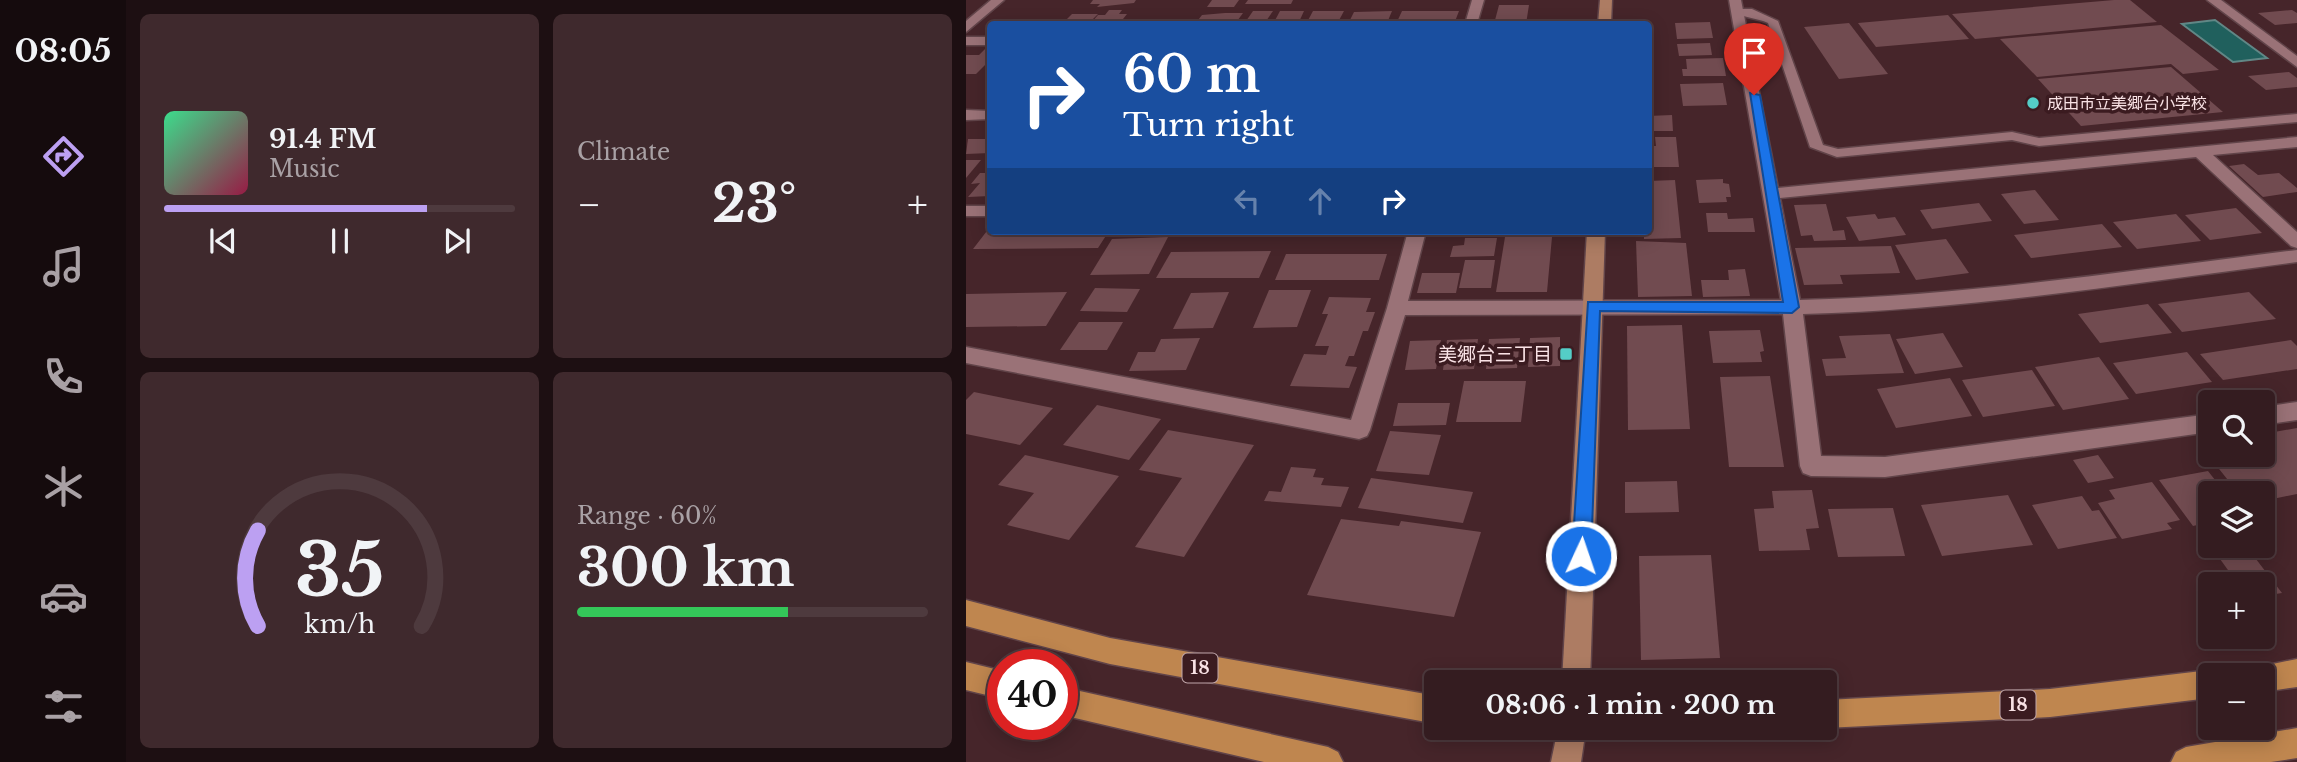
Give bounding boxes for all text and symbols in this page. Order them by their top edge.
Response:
pin [1724,23,1784,95]
text: 08:05 [15,31,111,71]
icon: arrive [1735,34,1773,72]
text: 60 m [1123,44,1260,105]
icon: right [1008,49,1099,140]
place label: 成田市立美郷台小学校 [2047,93,2207,113]
marker: 成田市立美郷台小学校 [2025,95,2041,111]
text: Turn right [1123,105,1294,145]
text: 91.4 FM [269,123,376,155]
icon: directions [39,132,88,181]
text: Climate [577,138,670,166]
text: Music [269,155,340,183]
text: 23° [712,172,796,236]
text: − [577,181,601,228]
text: + [907,181,928,228]
icon: left [1228,182,1266,220]
icon: ahead [1301,182,1339,220]
icon: right [1374,182,1412,220]
icon: previous [204,222,242,260]
icon: pause [321,222,359,260]
icon: next [438,222,476,260]
icon: music [39,242,88,291]
place label: 美郷台三丁目 [1438,343,1552,366]
marker: 美郷台三丁目 [1558,346,1574,362]
icon: phone [39,352,88,401]
map controls [2198,390,2275,740]
button: search [2198,390,2275,467]
icon: climate [39,462,88,511]
button: layers [2198,481,2275,558]
text: Range · 60% [577,502,717,530]
position arrow [1544,519,1618,593]
text: 35 [295,525,384,616]
text: 300 km [577,536,795,600]
icon: car [39,572,88,621]
button: + [2198,572,2275,649]
text: km/h [304,609,375,640]
speed limit sign: 40 [987,649,1078,740]
road number: 18 [1182,654,1218,682]
button: − [2198,663,2275,740]
icon: filters [39,682,88,731]
text: 08:06 · 1 min · 200 m [1485,689,1776,721]
road number: 18 [2000,690,2036,720]

